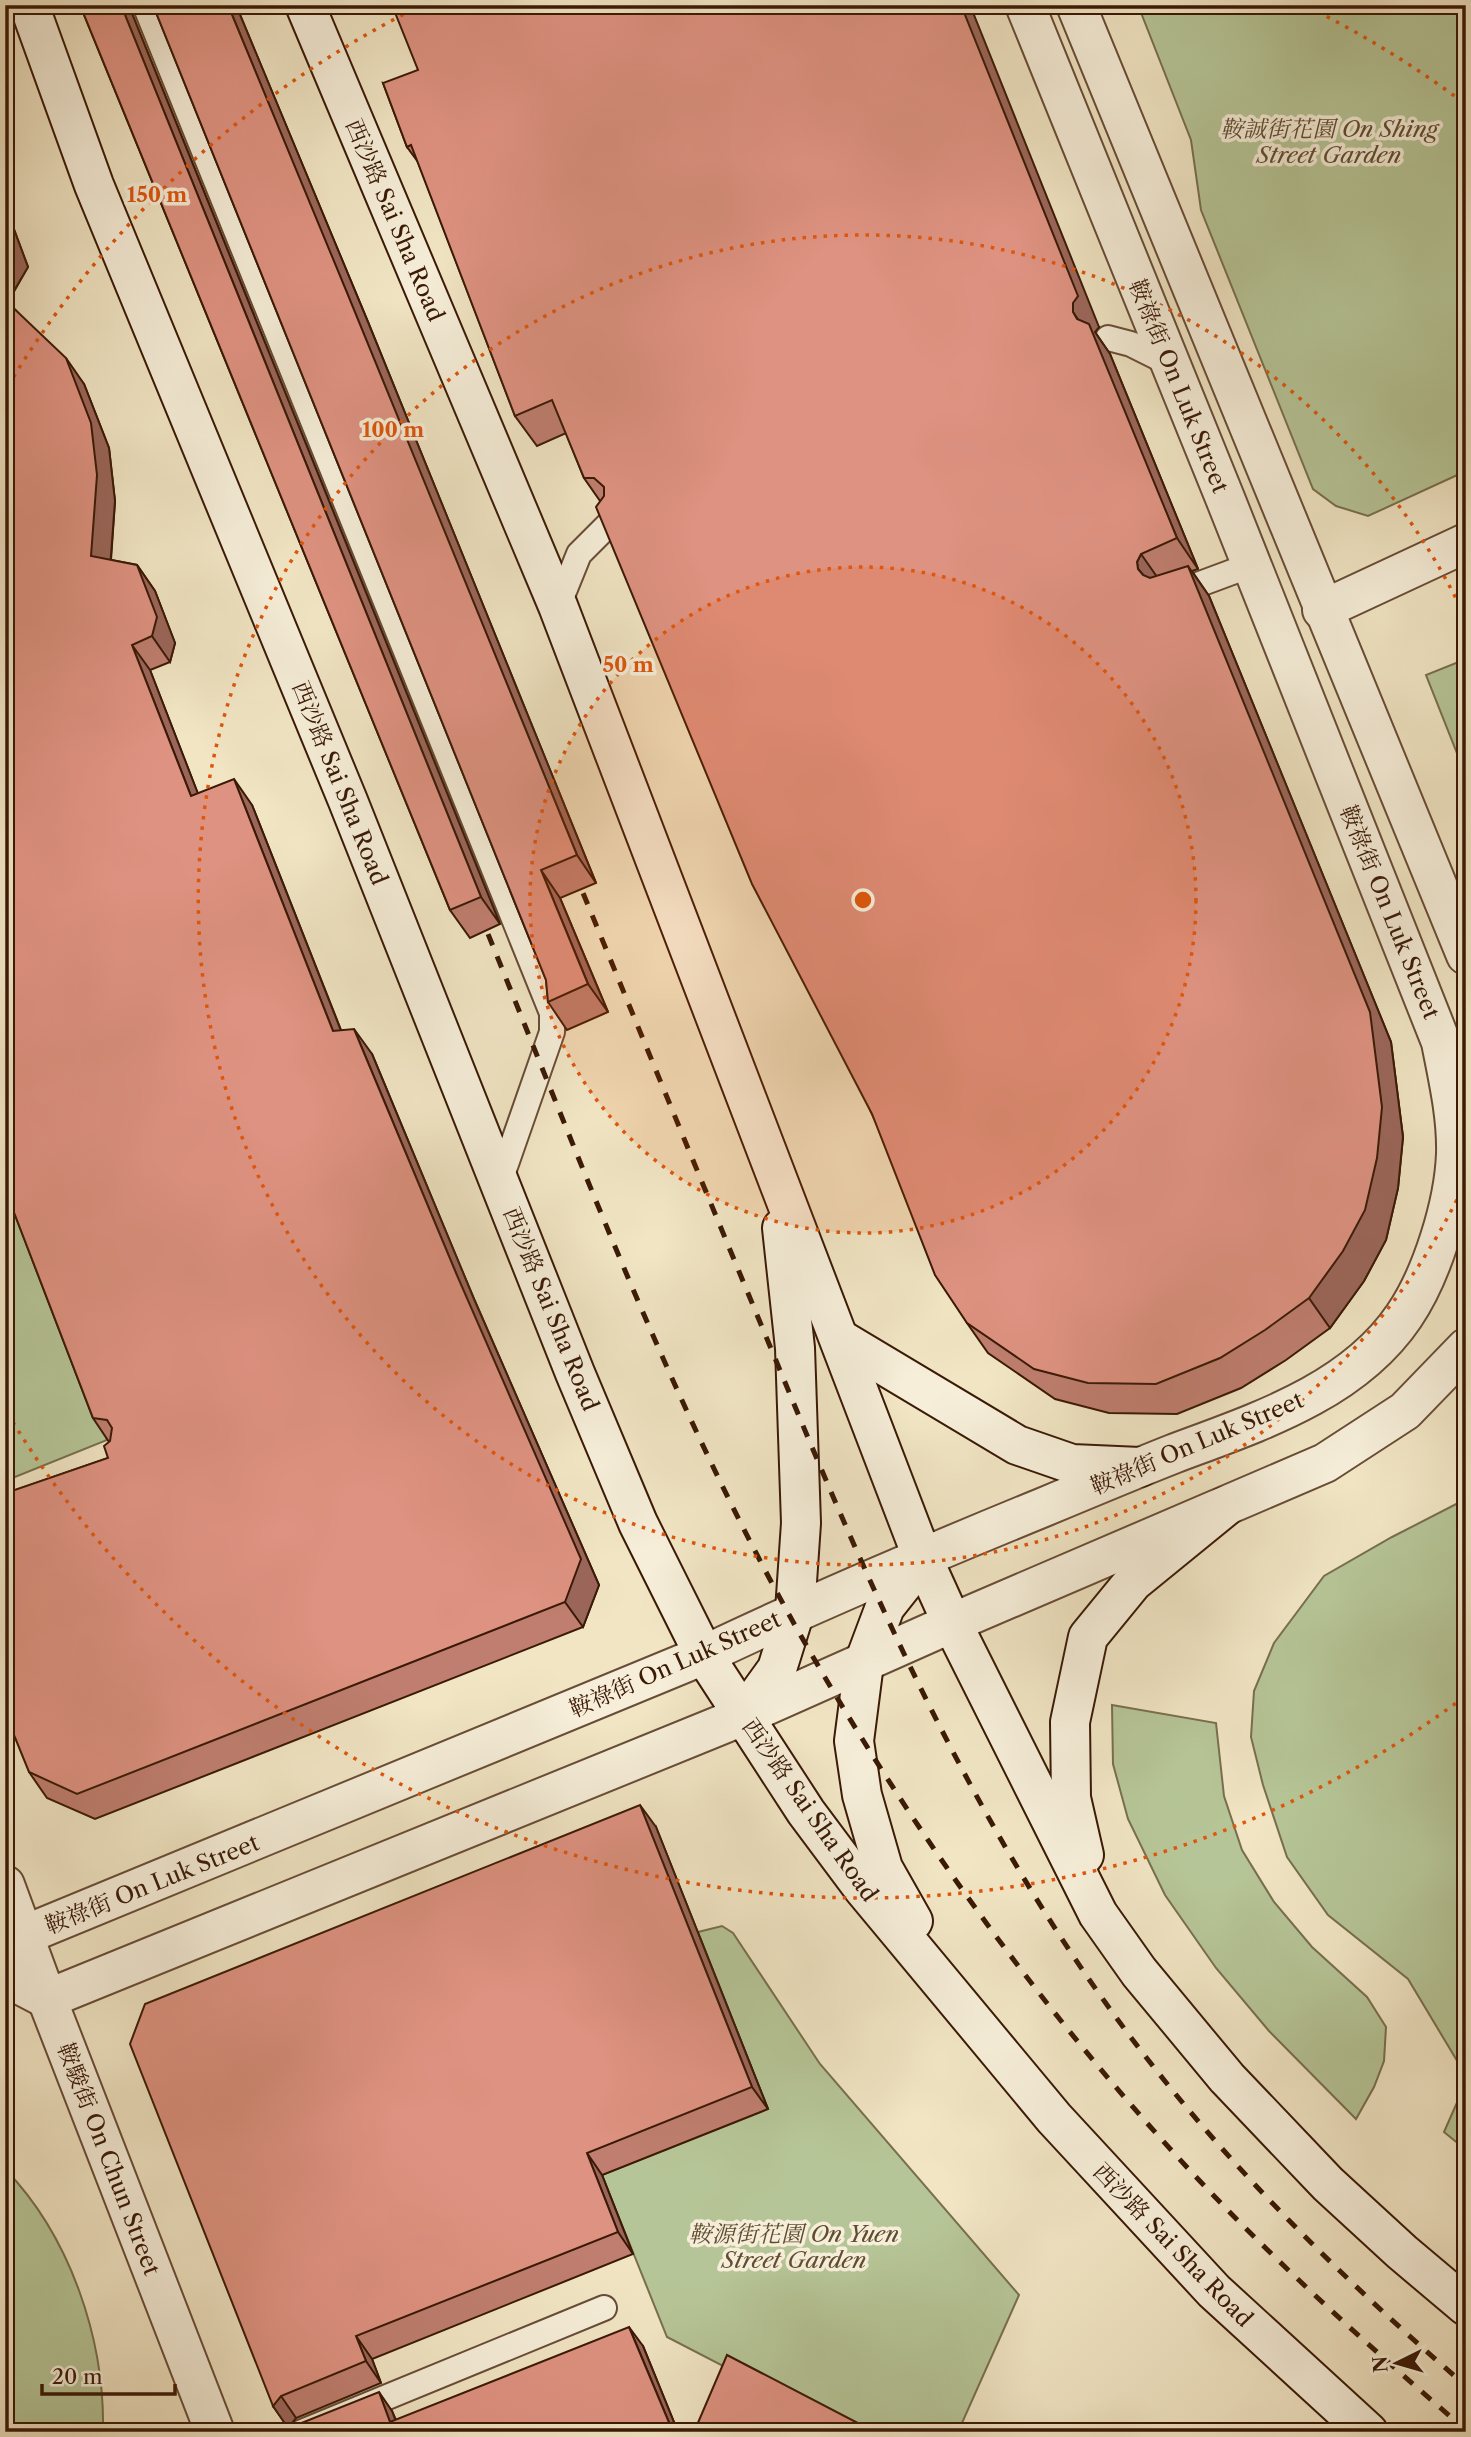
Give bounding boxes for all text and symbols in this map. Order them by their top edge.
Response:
street label: 西沙路 Sai Sha Road [340,115,450,325]
park label: 鞍誠街花園 On Shing Street Garden [1220,115,1440,169]
text: 150 m [127,182,187,207]
street label: 鞍祿街 On Luk Street [1123,275,1235,497]
text: 100 m [362,417,424,442]
text: 50 m [602,652,654,677]
street label: 西沙路 Sai Sha Road [286,677,394,889]
street label: 鞍祿街 On Luk Street [1334,801,1446,1023]
centre of rings [851,888,875,912]
street label: 西沙路 Sai Sha Road [497,1203,605,1415]
street label: 鞍祿街 On Luk Street [1087,1386,1307,1500]
street label: 鞍祿街 On Luk Street [565,1605,785,1723]
street label: 西沙路 Sai Sha Road [736,1713,884,1907]
street label: 鞍祿街 On Luk Street [41,1828,263,1940]
street label: 鞍駿街 On Chun Street [52,2039,166,2279]
street label: 西沙路 Sai Sha Road [1088,2157,1258,2333]
park label: 鞍源街花園 On Yuen Street Garden [689,2220,899,2274]
north arrow [1362,2328,1432,2398]
scale bar [42,2353,175,2397]
text: N [1368,2355,1393,2374]
text: 20 m [52,2364,103,2389]

